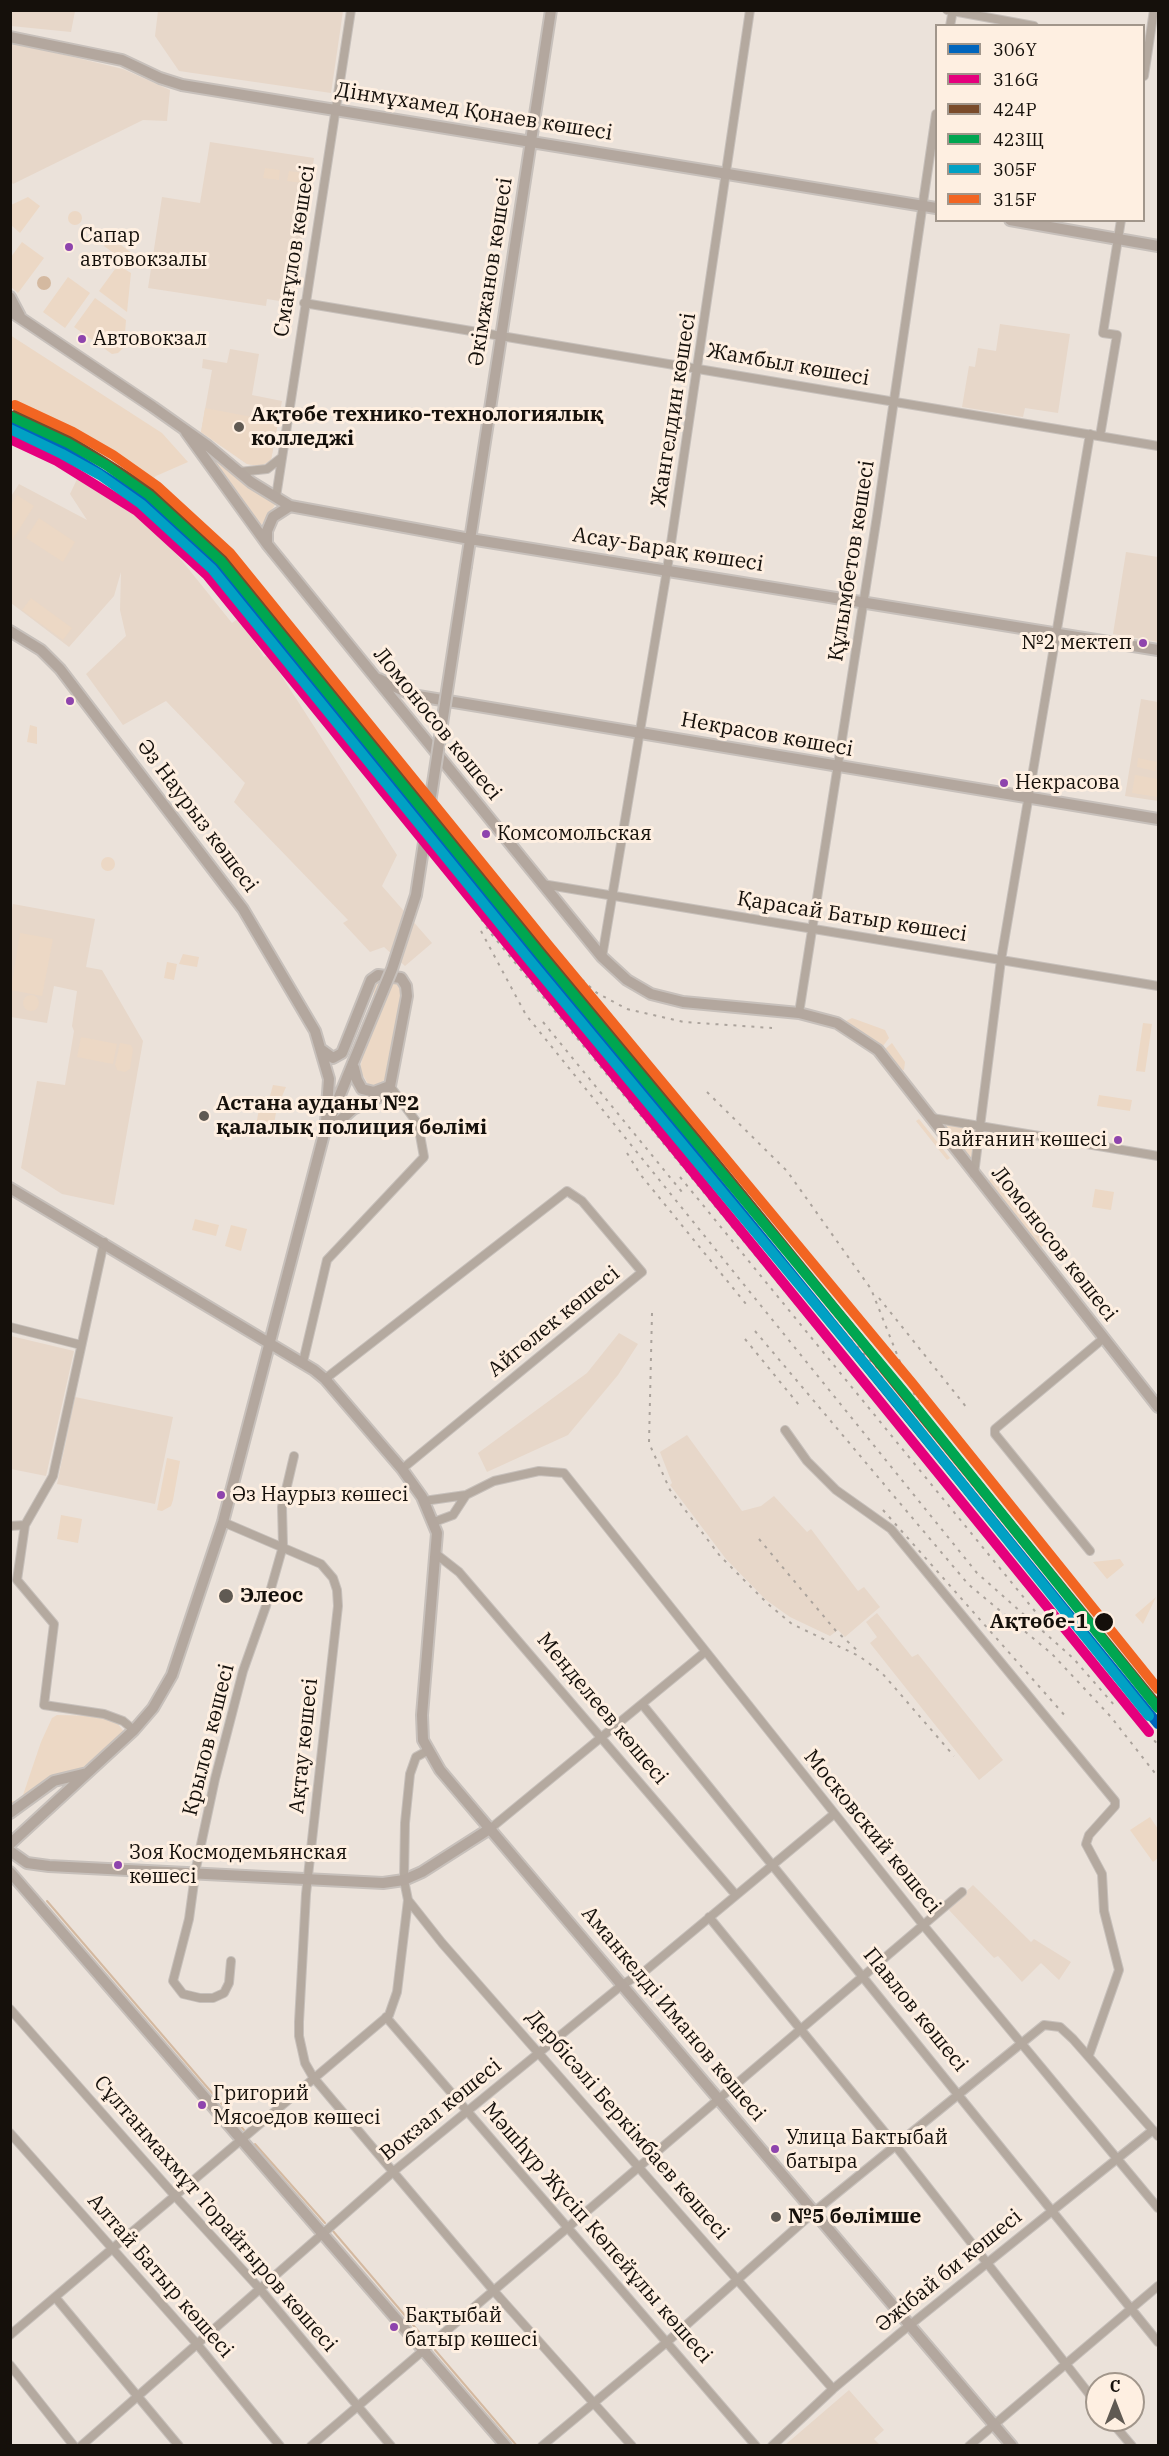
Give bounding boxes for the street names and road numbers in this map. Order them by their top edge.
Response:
street label: Дінмұхамед Қонаев көшесі [334,78,614,146]
street label: Смағұлов көшесі [269,163,321,339]
street label: Әкімжанов көшесі [464,176,518,368]
street label: Жангелдин көшесі [646,311,702,509]
street label: Жамбыл көшесі [705,338,871,392]
street label: Құлымбетов көшесі [824,459,880,663]
street label: Асау-Барақ көшесі [571,522,765,578]
street label: Ломоносов көшесі [368,642,506,806]
street label: Некрасов көшесі [679,707,855,763]
street label: Әз Наурыз көшесі [131,734,263,898]
street label: Қарасай Батыр көшесі [735,886,969,948]
street label: Ломоносов көшесі [986,1162,1122,1326]
street label: Айгөлек көшесі [483,1261,625,1383]
street label: Менделеев көшесі [531,1628,673,1790]
street label: Крылов көшесі [178,1661,240,1819]
street label: Ақтау көшесі [284,1677,324,1815]
street label: Московский көшесі [798,1745,946,1919]
street label: Аманкелді Иманов көшесі [576,1901,770,2127]
street label: Павлов көшесі [857,1943,973,2077]
street label: Дербісәлі Беркімбаев көшесі [520,2005,734,2245]
street label: Вокзал көшесі [375,2053,507,2167]
street label: Сұлтанмахмұт Торайғыров көшесі [88,2071,342,2357]
street label: Мәшһүр Жүсіп Көпейұлы көшесі [477,2097,717,2369]
street label: Алтай Батыр көшесі [82,2189,238,2363]
street label: Әжібай би көшесі [871,2204,1027,2338]

